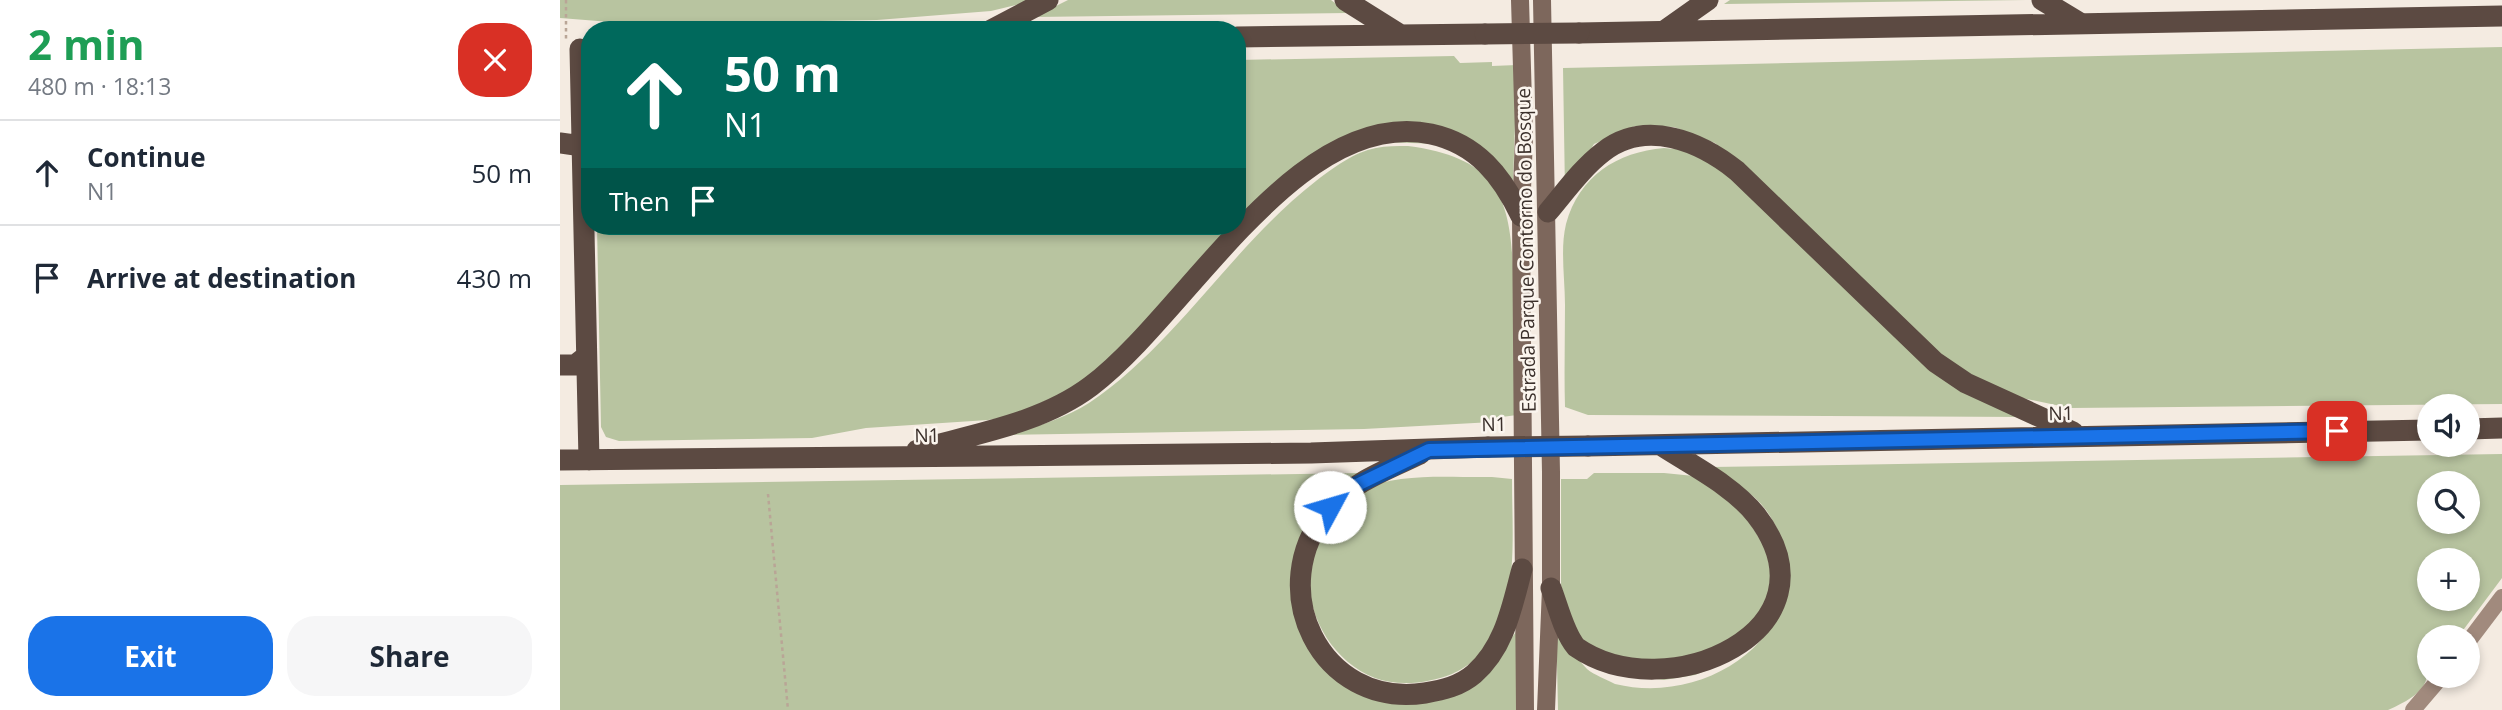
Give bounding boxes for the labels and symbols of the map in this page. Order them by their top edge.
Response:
street label: Estrada Parque Contorno do Bosque [1510,88,1542,412]
street label: N1 [2048,400,2074,426]
pin [2307,401,2367,461]
street label: N1 [1481,411,1507,437]
street label: N1 [914,422,940,448]
position arrow [1293,470,1367,544]

